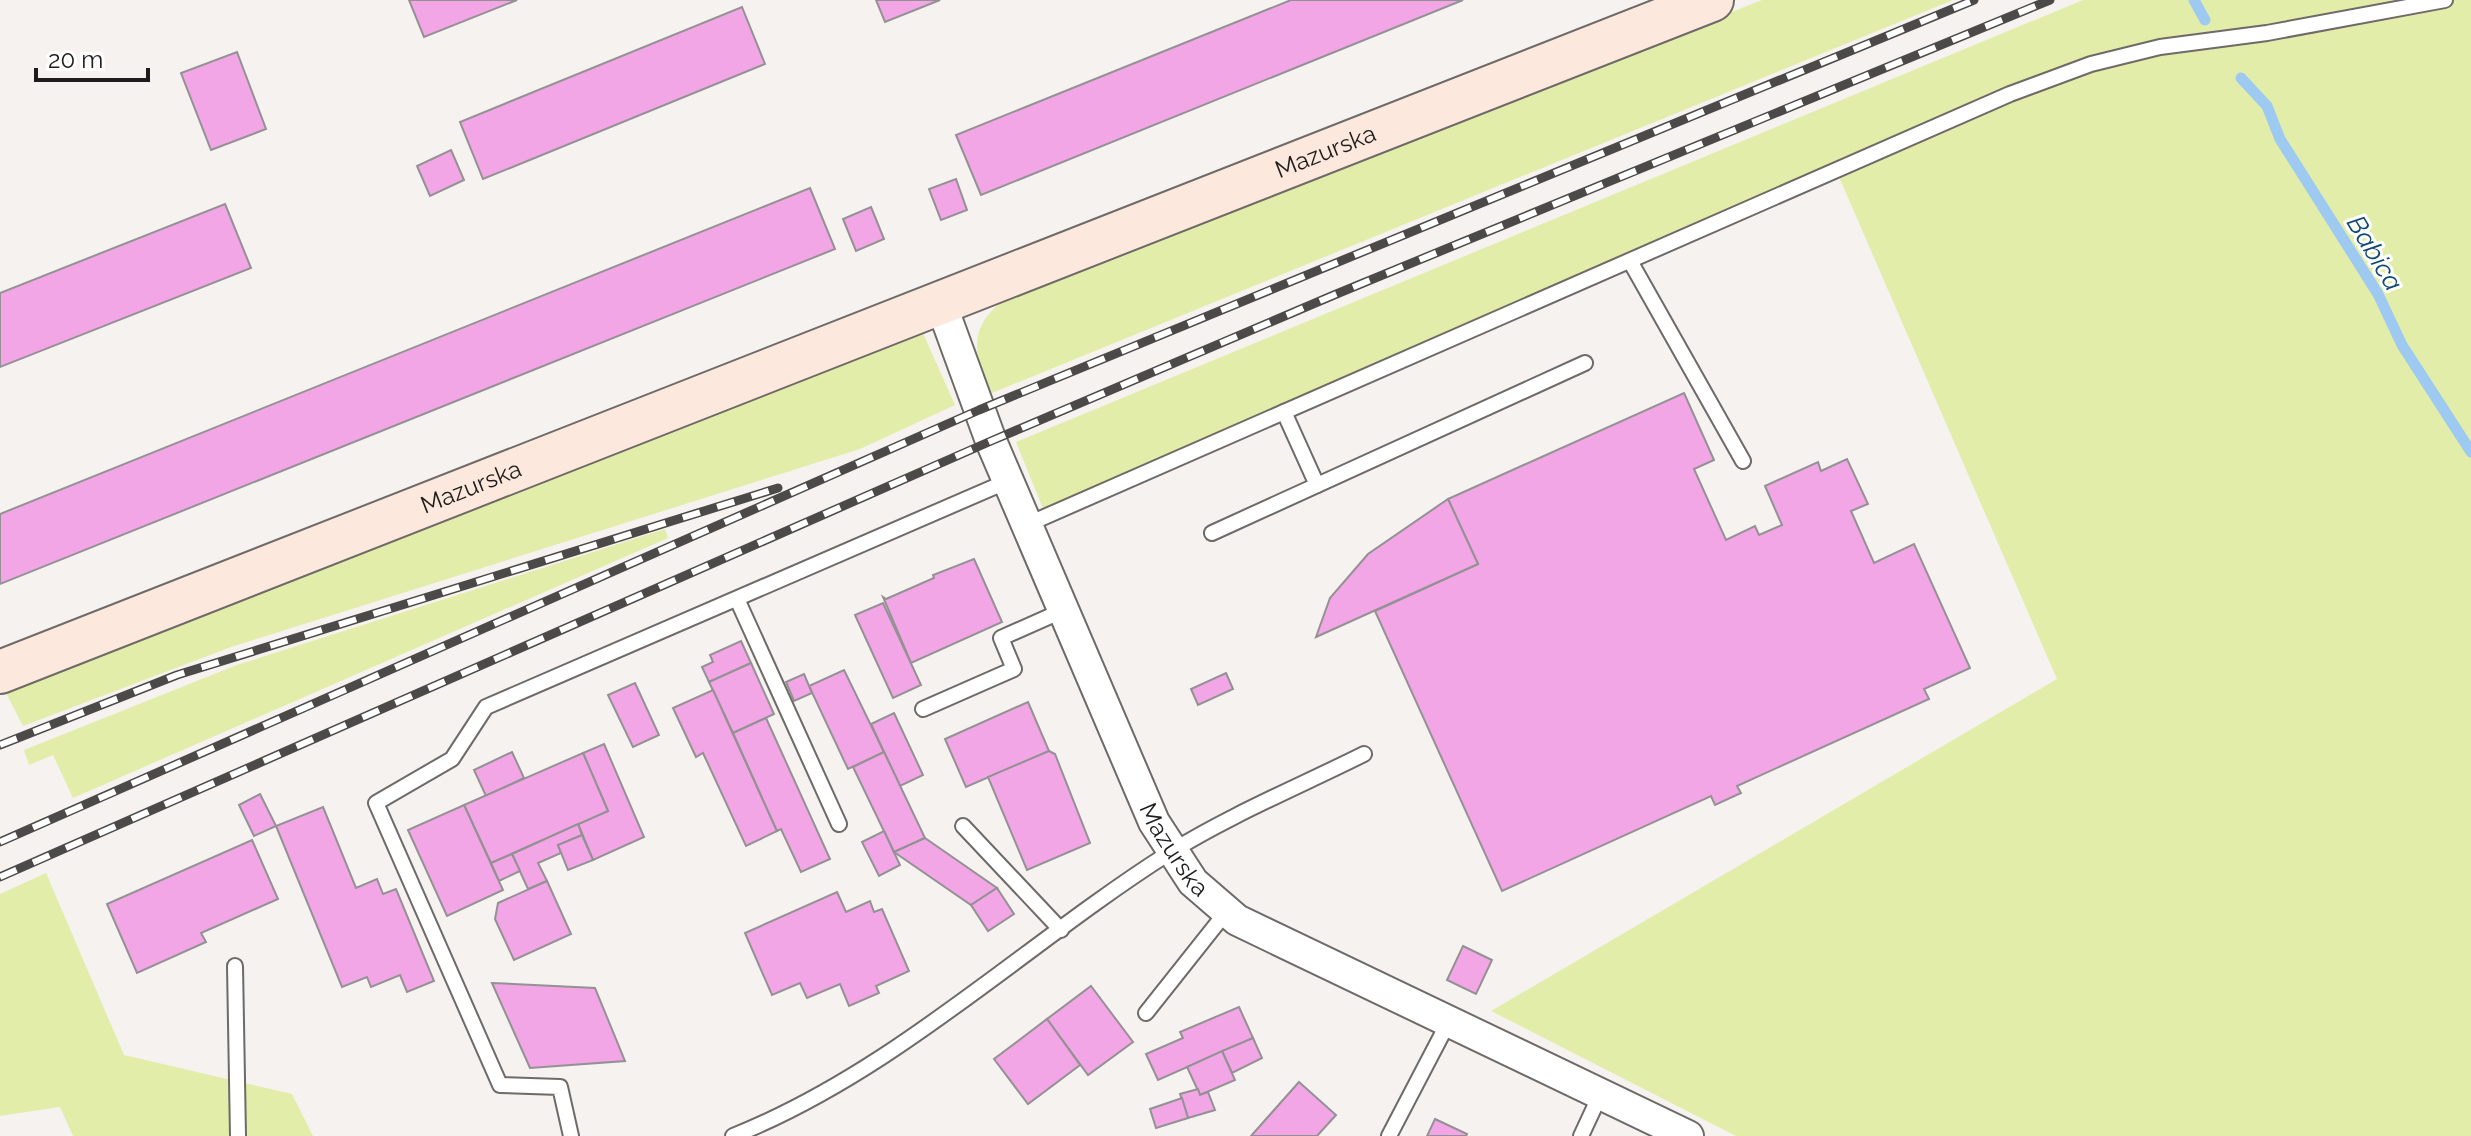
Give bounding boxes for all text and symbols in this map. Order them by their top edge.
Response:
scale bar [36,32,148,82]
text: 20 m [48,45,103,74]
street label: Mazurska [1271,118,1380,184]
water label: Babica [2341,210,2409,296]
street label: Mazurska [416,454,525,519]
street label: Mazurska [1134,798,1214,902]

